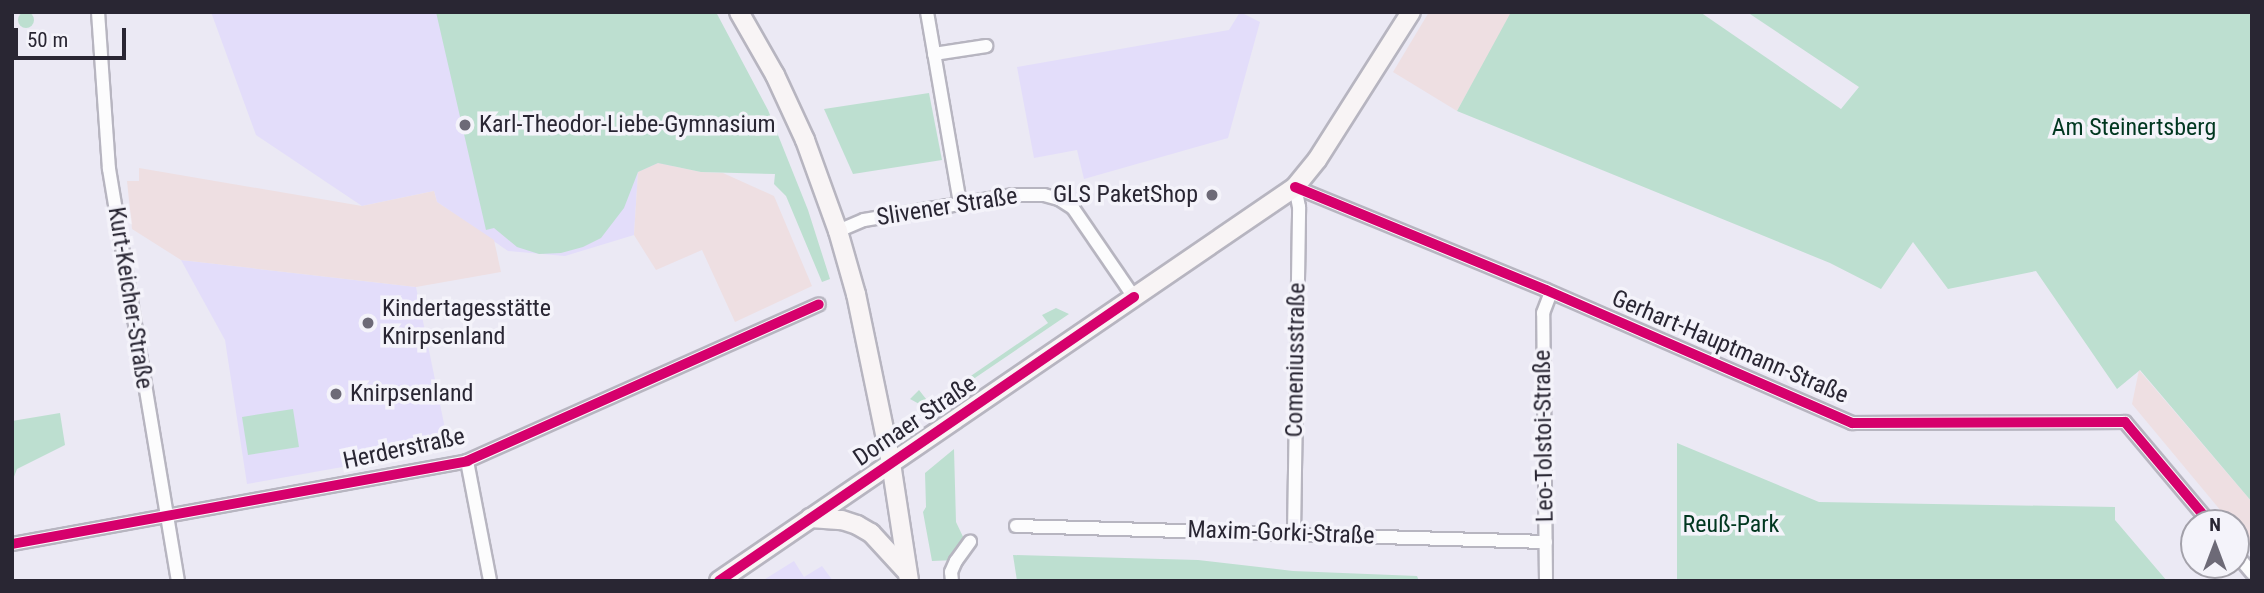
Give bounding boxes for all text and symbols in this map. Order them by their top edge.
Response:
scale bar [18,14,130,58]
text: 50 m [27,28,68,52]
place label: Karl-Theodor-Liebe-Gymnasium [479,111,776,139]
park label: Am Steinertsberg [2052,114,2216,142]
marker: Karl-Theodor-Liebe-Gymnasium [457,117,473,133]
place label: GLS PaketShop [1053,181,1198,209]
street label: Slivener Straße [875,182,1019,232]
marker: GLS PaketShop [1204,187,1220,203]
street label: Kurt-Keicher-Straße [101,205,159,391]
street label: Comeniusstraße [1280,282,1312,438]
street label: Gerhart-Hauptmann-Straße [1607,284,1853,410]
place label: Kindertagesstätte Knirpsenland [382,295,551,351]
marker: Kindertagesstätte Knirpsenland [360,315,376,331]
street label: Leo-Tolstoi-Straße [1528,349,1560,523]
street label: Dornaer Straße [848,369,982,473]
place label: Knirpsenland [350,380,473,408]
marker: Knirpsenland [328,386,344,402]
street label: Herderstraße [340,422,468,476]
north arrow [2180,509,2250,579]
park label: Reuß-Park [1683,511,1779,539]
text: N [2209,513,2221,536]
street label: Maxim-Gorki-Straße [1187,515,1375,551]

